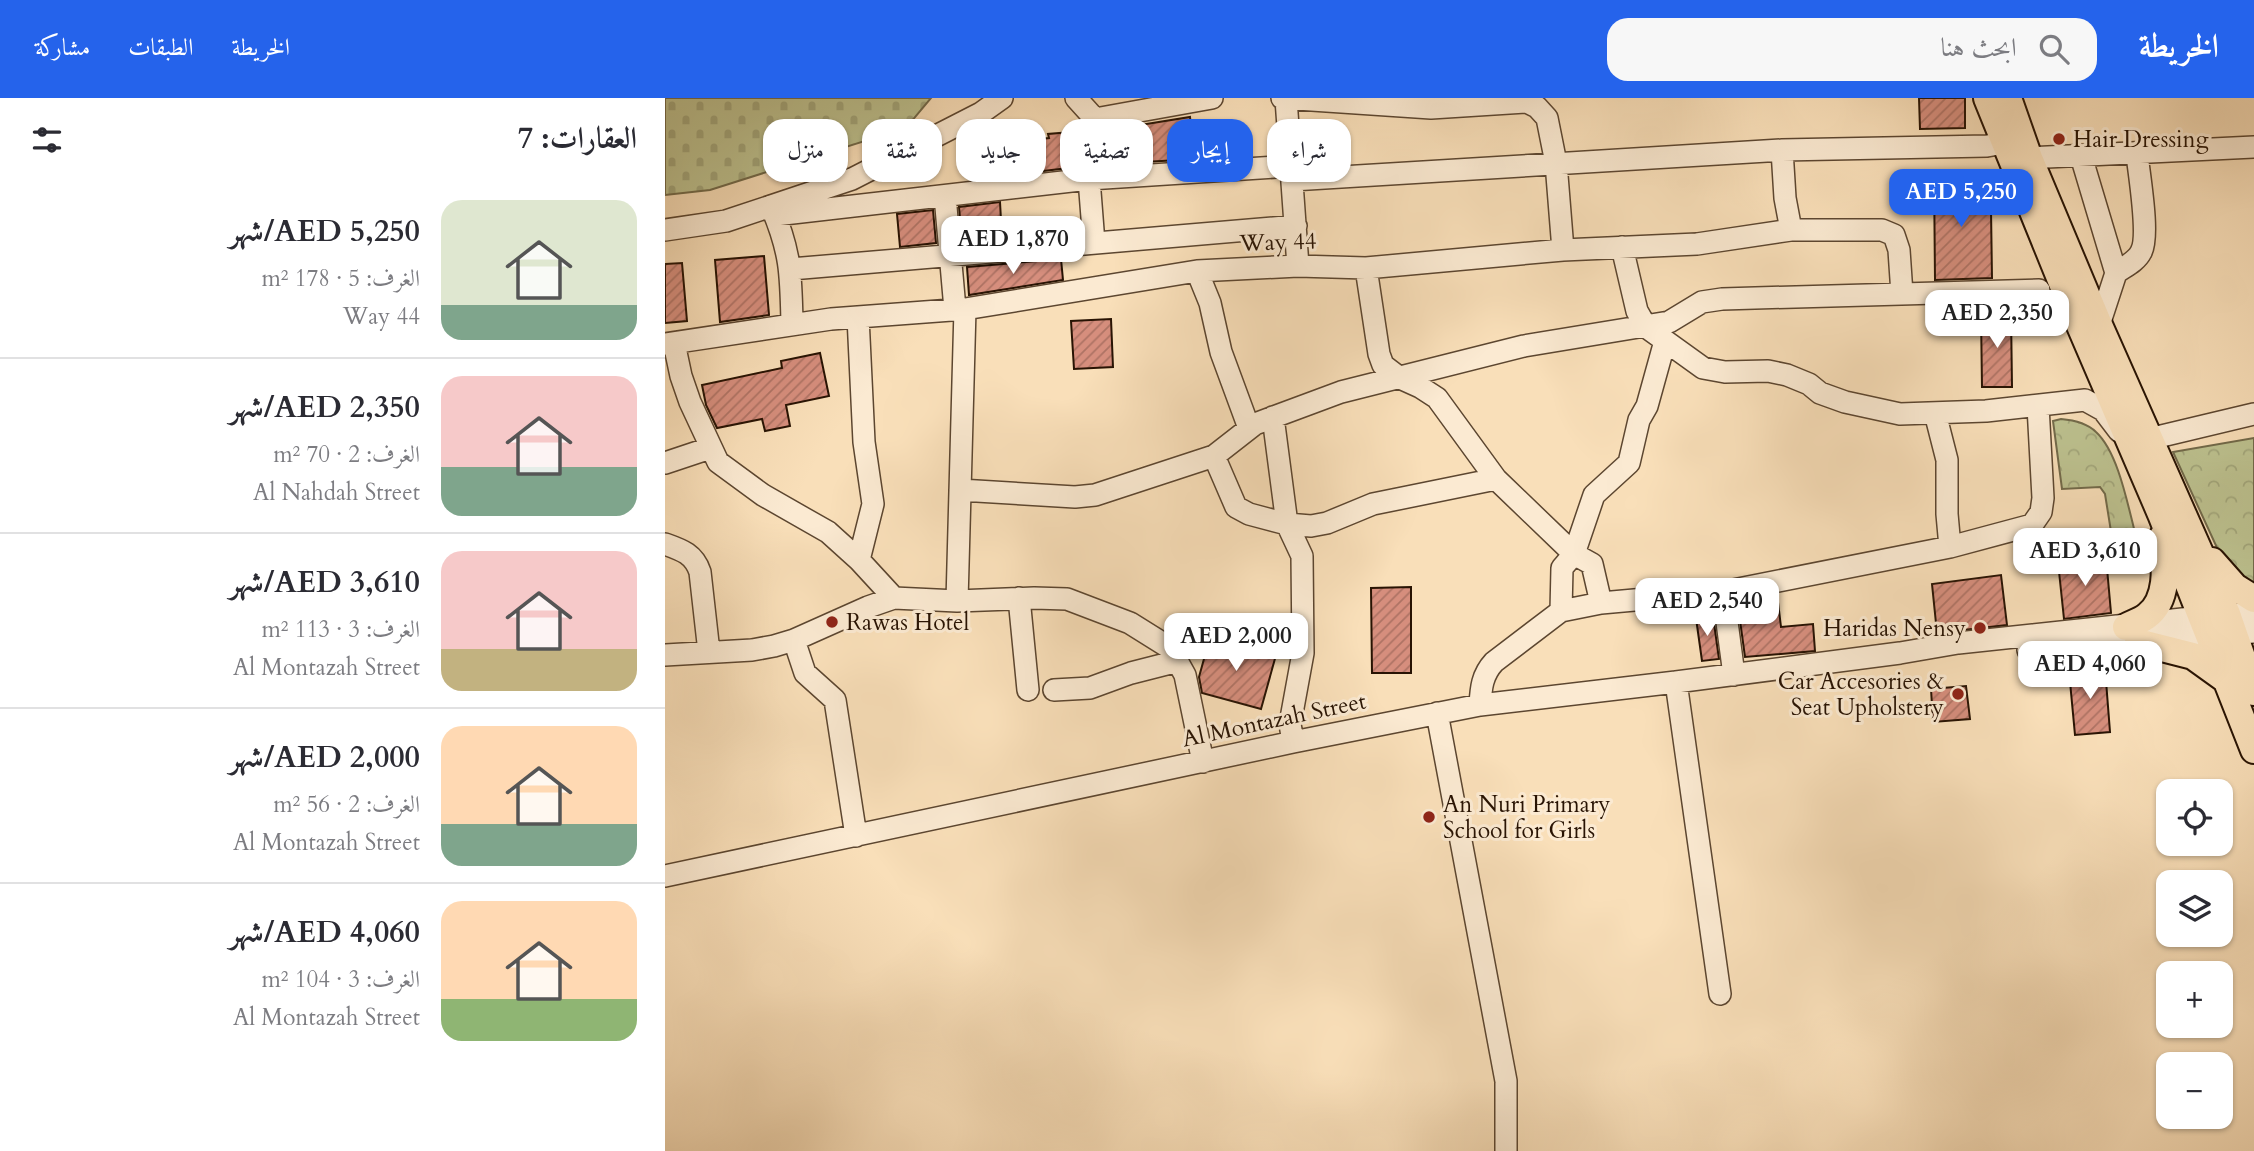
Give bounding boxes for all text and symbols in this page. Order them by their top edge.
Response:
search box [1607,18,2097,81]
text: الخريطة [2139,24,2219,69]
text: ابحث هنا [1940,30,2017,65]
icon: search [2035,30,2073,68]
text: مشاركة [35,31,90,64]
text: الطبقات [128,31,194,64]
text: الخريطة [232,31,290,64]
text: العقارات: 7 [518,118,637,159]
chip: منزل [763,119,848,182]
chip: شقة [862,119,942,182]
chip: جديد [956,119,1046,182]
chip: تصفية [1060,119,1153,182]
chip: إيجار [1167,119,1253,182]
chip: شراء [1267,119,1351,182]
icon: filters [28,121,66,159]
place label: Hair Dressing [2073,124,2209,155]
marker: Hair Dressing [2051,131,2067,147]
pin: AED 5,250 [1881,170,2041,229]
text: AED 5,250 [1905,176,2017,207]
text: AED 5,250/شهر [229,211,420,252]
pin: AED 1,870 [933,216,1093,276]
text: AED 1,870 [957,223,1069,254]
street label: Way 44 [1238,225,1317,259]
icon: home [497,228,581,312]
text: الغرف: 5 · 178 m² [261,263,420,294]
pin: AED 2,350 [1917,290,2077,350]
text: AED 2,350 [1941,297,2053,328]
text: Way 44 [343,301,420,332]
text: AED 2,350/شهر [229,387,420,428]
icon: home [497,404,581,488]
text: الغرف: 2 · 70 m² [273,439,420,470]
text: Al Nahdah Street [253,477,420,508]
pin: AED 3,610 [2005,528,2165,588]
text: AED 3,610 [2029,535,2141,566]
text: AED 3,610/شهر [229,562,420,603]
pin: AED 2,540 [1627,578,1787,638]
icon: home [497,579,581,663]
text: AED 2,540 [1651,585,1763,616]
place label: Rawas Hotel [846,607,969,638]
place label: Haridas Nensy [1823,613,1966,644]
text: الغرف: 3 · 113 m² [261,614,420,645]
marker: Rawas Hotel [824,614,840,630]
pin: AED 2,000 [1156,614,1316,673]
text: AED 2,000 [1180,620,1292,651]
marker: Haridas Nensy [1972,620,1988,636]
pin: AED 4,060 [2010,642,2170,701]
text: AED 4,060 [2034,648,2146,679]
text: Al Montazah Street [233,652,420,683]
place label: Car Accesories & Seat Upholstery [1778,666,1944,723]
street label: Al Montazah Street [1179,685,1369,755]
marker: Car Accesories & Seat Upholstery [1950,686,1966,702]
text: AED 2,000/شهر [229,737,420,778]
icon: home [497,754,581,838]
map controls [2156,779,2233,1129]
button: locate [2156,779,2233,856]
text: الغرف: 2 · 56 m² [273,789,420,820]
place label: An Nuri Primary School for Girls [1443,789,1610,846]
marker: An Nuri Primary School for Girls [1421,809,1437,825]
text: Al Montazah Street [233,827,420,858]
button: layers [2156,870,2233,947]
text: AED 4,060/شهر [229,912,420,953]
icon: home [497,929,581,1013]
button: + [2156,961,2233,1038]
text: الغرف: 3 · 104 m² [261,964,420,995]
text: Al Montazah Street [233,1002,420,1033]
button: − [2156,1052,2233,1129]

